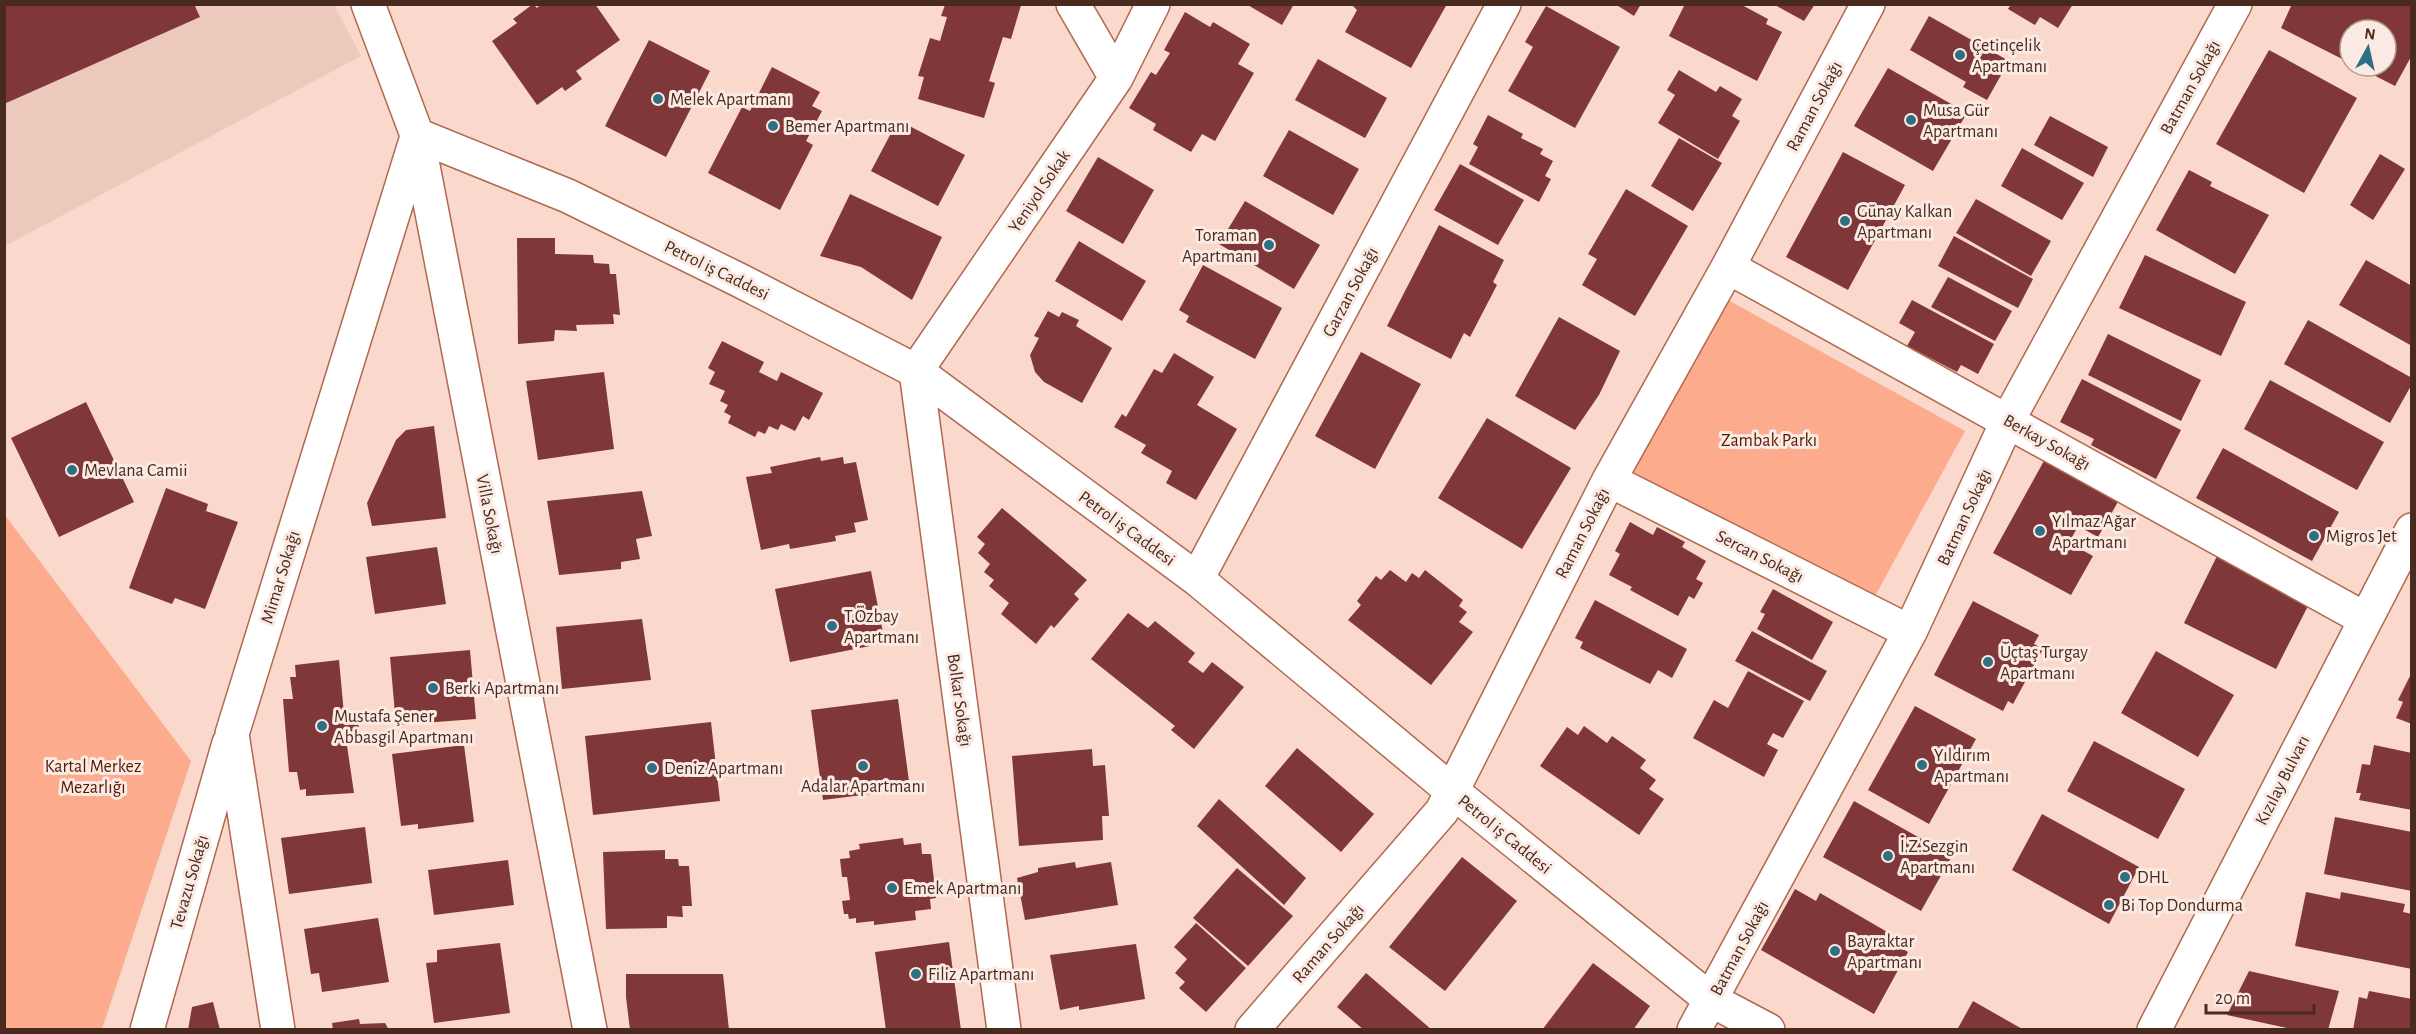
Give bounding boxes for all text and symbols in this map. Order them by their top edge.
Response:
north arrow [2338,18,2398,78]
text: N [2363,25,2377,43]
place label: Çetinçelik Apartmanı [1972,37,2047,76]
street label: Batman Sokağı [2158,37,2224,138]
marker: Çetinçelik Apartmanı [1953,48,1967,62]
street label: Raman Sokağı [1784,59,1846,154]
place label: Melek Apartmanı [670,91,791,109]
marker: Melek Apartmanı [651,92,665,106]
place label: Musa Gür Apartmanı [1923,102,1998,141]
marker: Musa Gür Apartmanı [1904,113,1918,127]
place label: Bemer Apartmanı [785,118,909,136]
marker: Bemer Apartmanı [766,119,780,133]
street label: Yeniyol Sokak [1006,146,1074,236]
place label: Günay Kalkan Apartmanı [1857,203,1952,242]
marker: Günay Kalkan Apartmanı [1838,214,1852,228]
place label: Toraman Apartmanı [1182,227,1257,266]
street label: Petrol iş Caddesi [661,238,772,304]
marker: Toraman Apartmanı [1262,238,1276,252]
street label: Garzan Sokağı [1320,245,1382,340]
street label: Berkay Sokağı [2000,412,2093,474]
park label: Zambak Parkı [1721,432,1817,450]
place label: Mevlana Camii [84,462,188,480]
marker: Mevlana Camii [65,463,79,477]
street label: Batman Sokağı [1935,466,1995,569]
street label: Villa Sokağı [472,473,506,556]
street label: Raman Sokağı [1552,485,1613,582]
street label: Petrol iş Caddesi [1075,488,1178,570]
place label: Yılmaz Ağar Apartmanı [2052,513,2136,552]
marker: Yılmaz Ağar Apartmanı [2033,524,2047,538]
street label: Sercan Sokağı [1713,527,1806,587]
place label: Migros Jet [2326,528,2397,546]
street label: Mimar Sokağı [258,529,304,626]
marker: Migros Jet [2307,529,2321,543]
place label: T.Özbay Apartmanı [844,606,919,647]
marker: T.Özbay Apartmanı [825,619,839,633]
place label: Üçtaş Turgay Apartmanı [2000,642,2088,683]
street label: Bolkar Sokağı [944,652,974,748]
marker: Üçtaş Turgay Apartmanı [1981,655,1995,669]
place label: Berki Apartmanı [445,680,559,698]
marker: Berki Apartmanı [426,681,440,695]
place label: Mustafa Şener Abbasgil Apartmanı [334,708,474,747]
marker: Mustafa Şener Abbasgil Apartmanı [315,719,329,733]
street label: Kızılay Bulvarı [2253,733,2313,828]
place label: Yıldırım Apartmanı [1934,747,2009,786]
park label: Kartal Merkez Mezarlığı [45,758,141,797]
marker: Yıldırım Apartmanı [1915,758,1929,772]
marker: Adalar Apartmanı [856,759,870,773]
place label: Deniz Apartmanı [664,760,783,778]
marker: Deniz Apartmanı [645,761,659,775]
place label: Adalar Apartmanı [801,778,925,796]
street label: Petrol iş Caddesi [1454,792,1554,878]
street label: Tevazu Sokağı [168,833,212,932]
place label: İ.Z.Sezgin Apartmanı [1900,836,1975,877]
marker: İ.Z.Sezgin Apartmanı [1881,849,1895,863]
place label: DHL [2137,869,2169,887]
marker: DHL [2118,870,2132,884]
place label: Emek Apartmanı [904,880,1021,898]
marker: Emek Apartmanı [885,881,899,895]
place label: Bi Top Dondurma [2121,897,2243,915]
street label: Batman Sokağı [1707,898,1772,999]
marker: Bi Top Dondurma [2102,898,2116,912]
street label: Raman Sokağı [1290,900,1368,987]
place label: Bayraktar Apartmanı [1847,933,1922,972]
marker: Bayraktar Apartmanı [1828,944,1842,958]
place label: Filiz Apartmanı [928,966,1034,984]
marker: Filiz Apartmanı [909,967,923,981]
scale bar [2206,977,2314,1015]
text: 20 m [2215,990,2250,1008]

